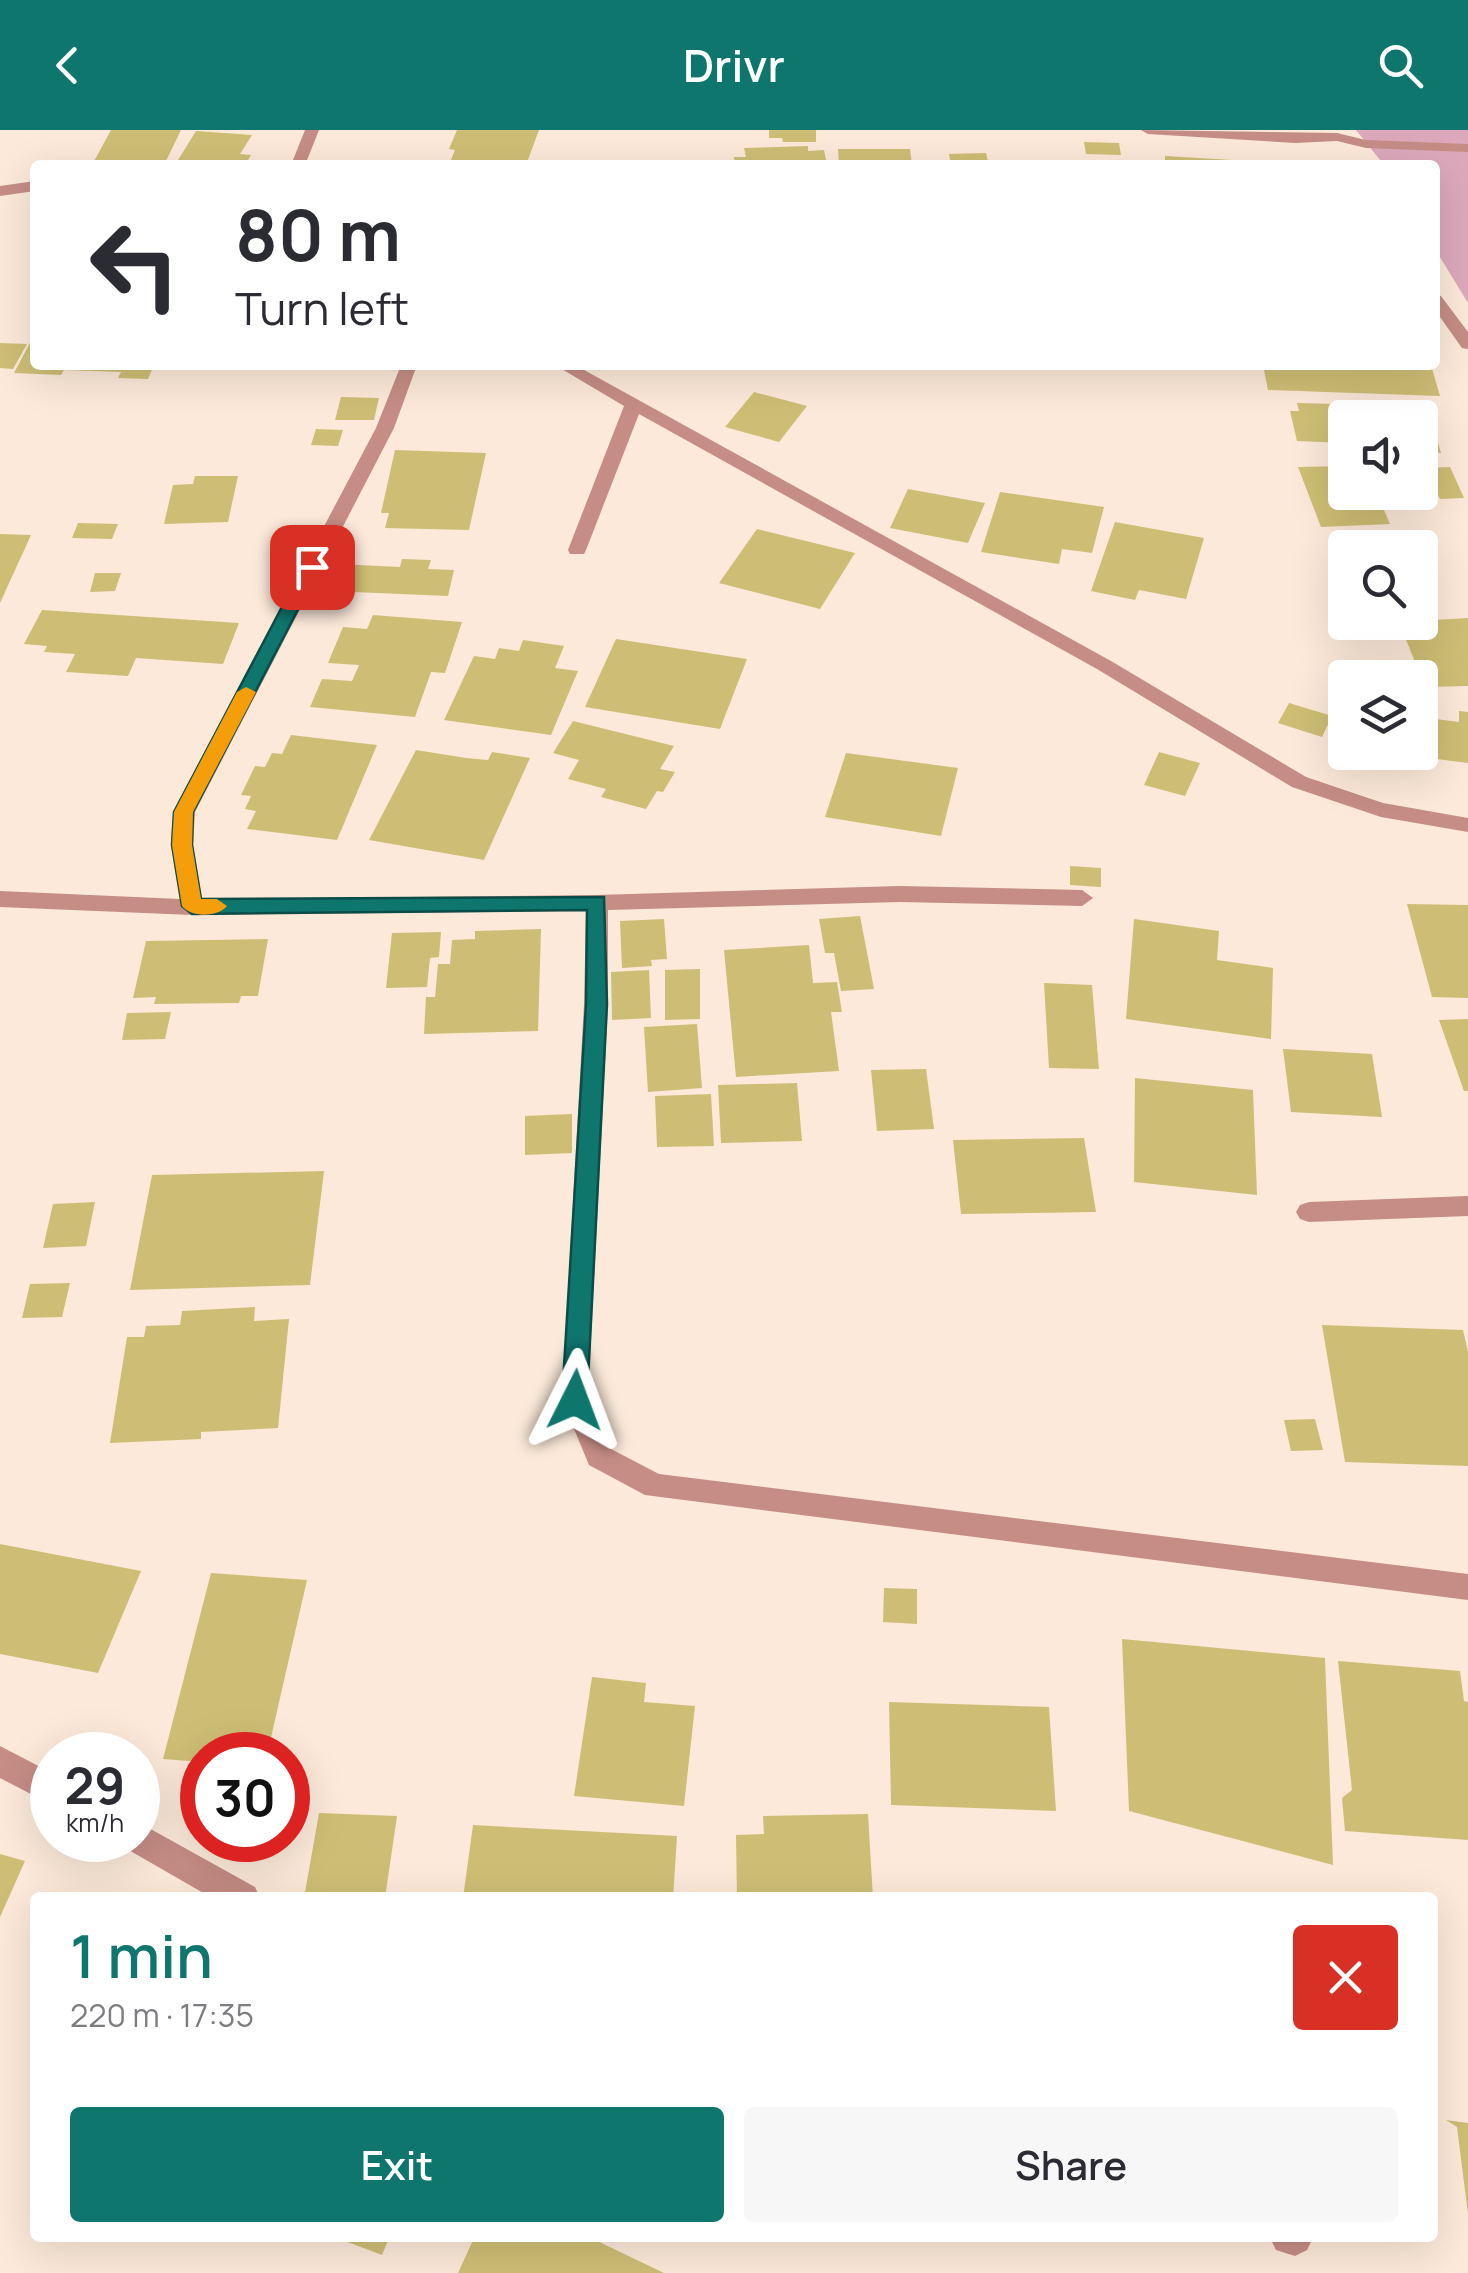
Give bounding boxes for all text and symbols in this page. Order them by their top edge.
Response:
text: Drivr [683,34,785,96]
icon: back [40,38,95,93]
icon: search [1373,38,1428,93]
text: 80 m [235,186,401,282]
icon: left [70,200,200,330]
text: Turn left [235,277,409,339]
map controls [1328,400,1438,770]
button: sound [1328,400,1438,510]
pin [270,525,355,610]
button: search [1328,530,1438,640]
icon: arrive [285,540,340,595]
button: layers [1328,660,1438,770]
position arrow [523,1348,627,1452]
speed limit sign: 30 [180,1732,310,1862]
text: 29 [65,1751,125,1819]
text: km/h [66,1805,124,1840]
text: 1 min [70,1914,213,1996]
button: close [1293,1925,1398,2030]
text: 220 m · 17:35 [70,1993,254,2037]
button: Exit [70,2107,724,2222]
button: Share [744,2107,1398,2222]

